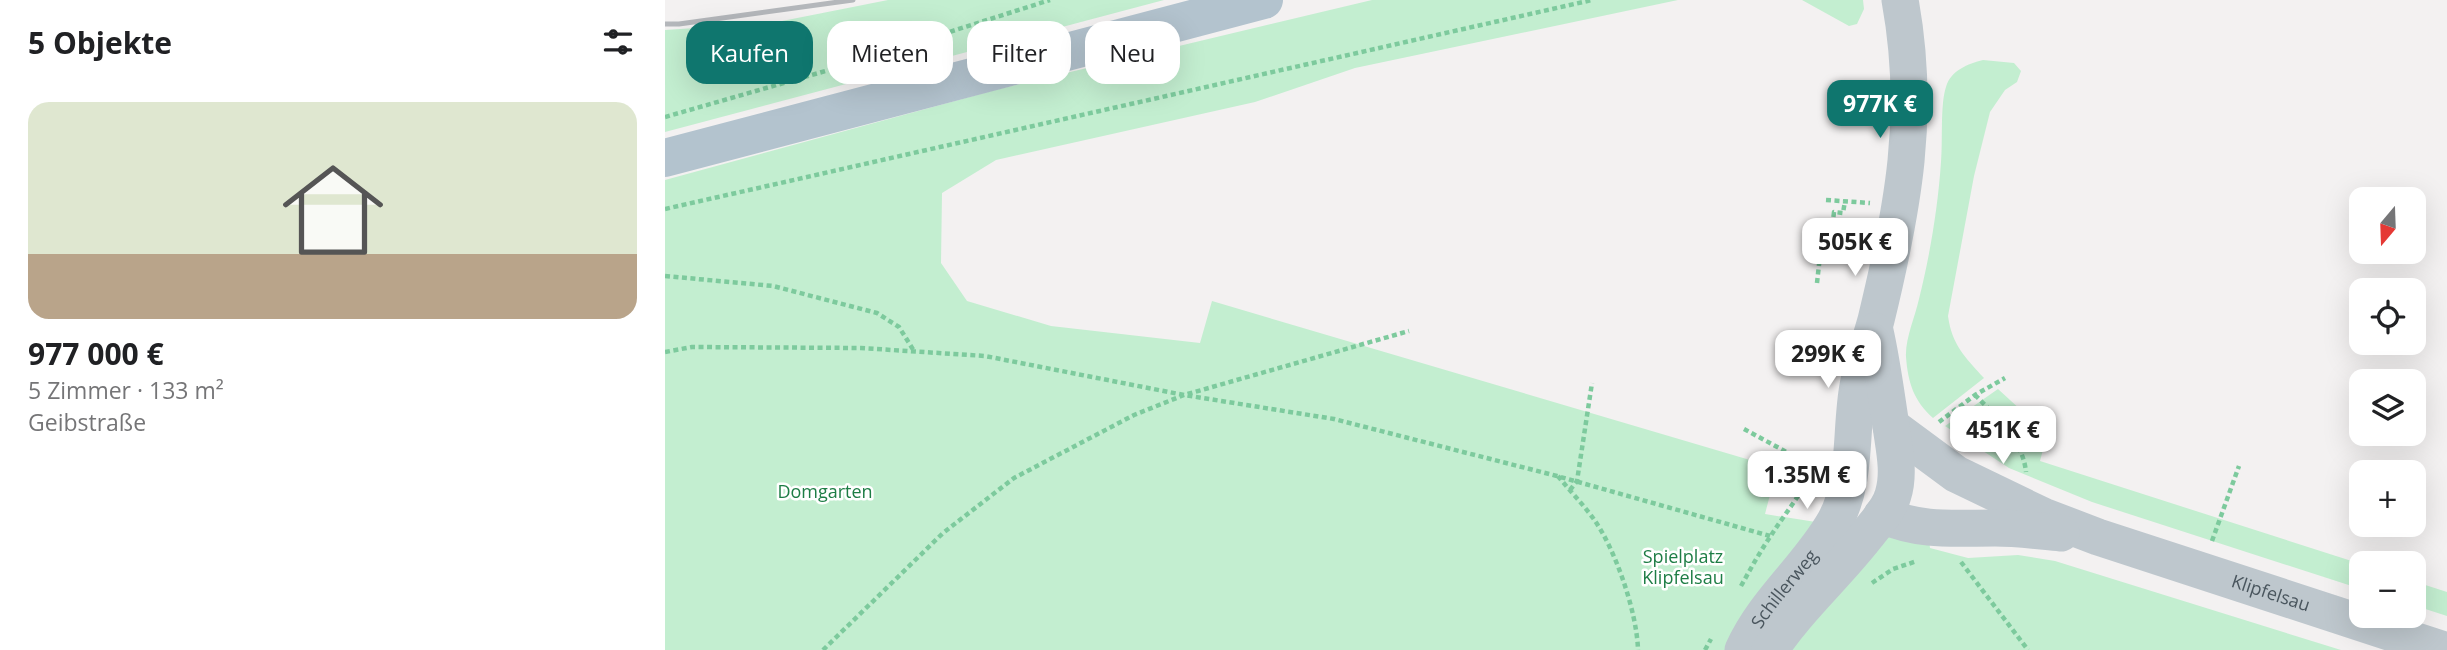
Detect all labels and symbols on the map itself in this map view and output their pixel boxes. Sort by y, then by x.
pin: 977K € [1823,80,1937,140]
north arrow [2349,187,2425,264]
pin: 505K € [1798,218,1912,278]
pin: 299K € [1771,330,1885,390]
pin: 451K € [1946,406,2060,466]
pin: 1.35M € [1742,452,1872,511]
park label: Domgarten [777,479,873,503]
park label: Spielplatz Klipfelsau [1642,544,1724,589]
street label: Schillerweg [1745,544,1823,633]
street label: Klipfelsau [2229,568,2314,617]

